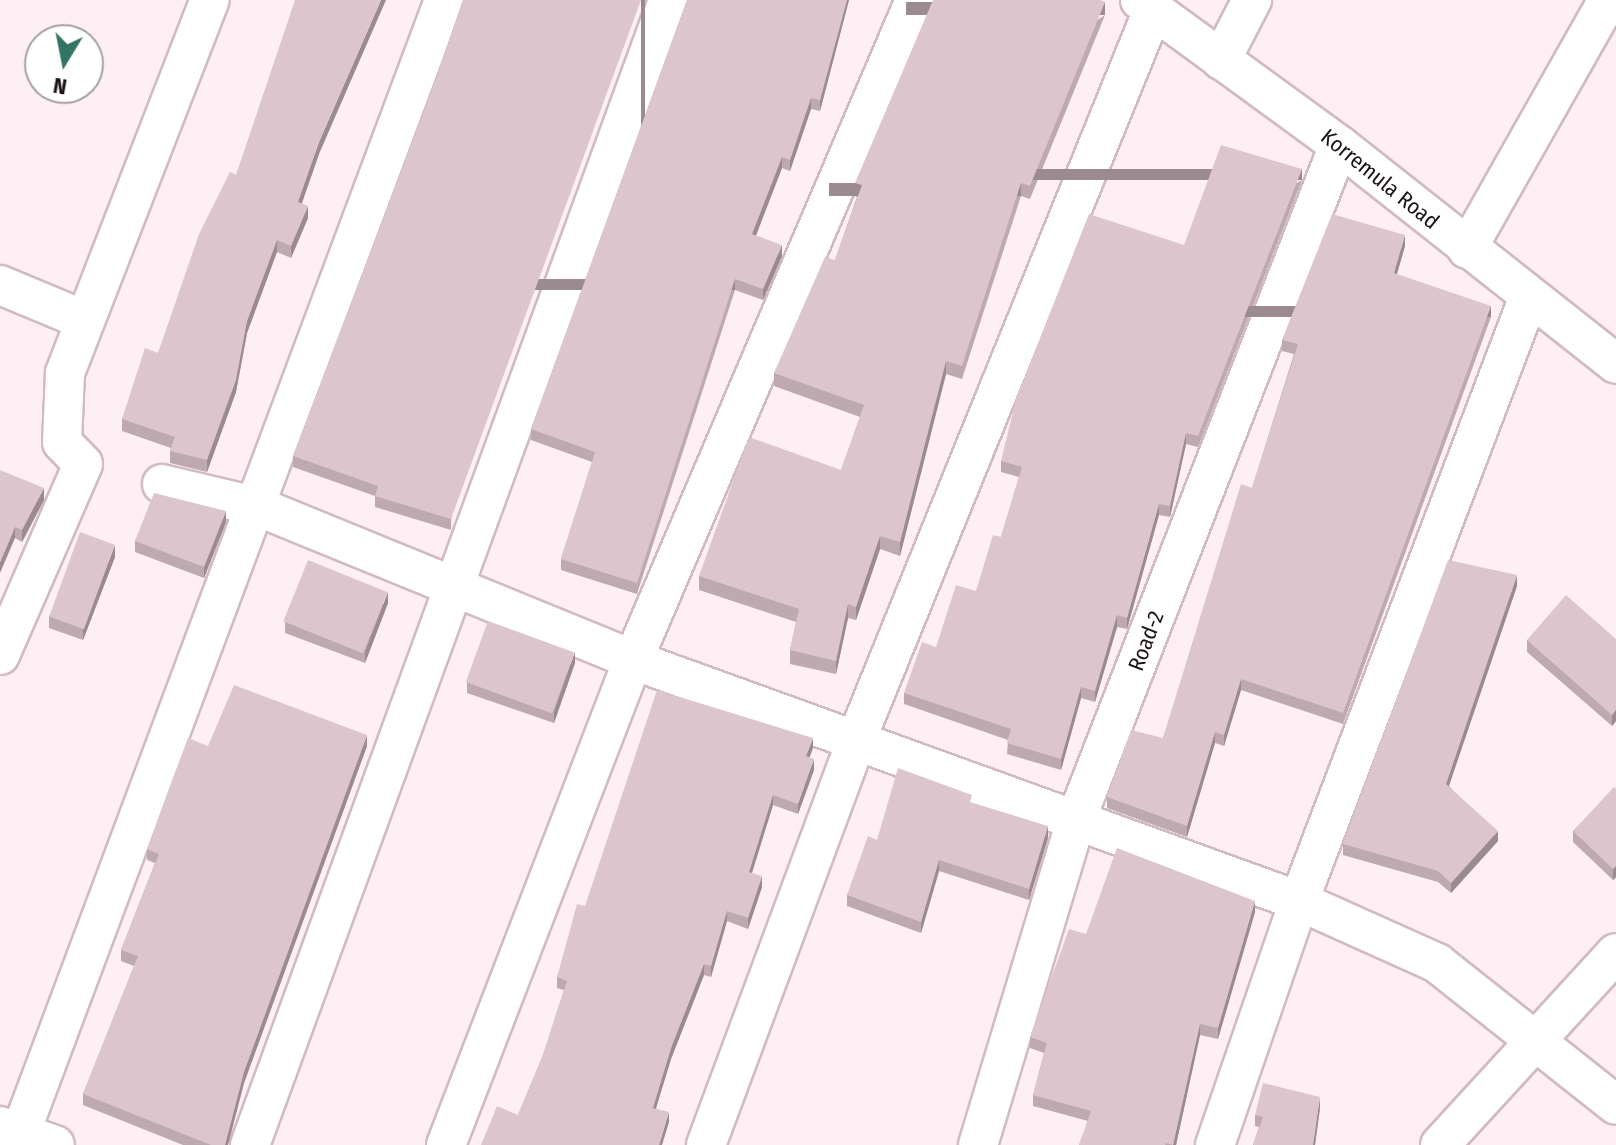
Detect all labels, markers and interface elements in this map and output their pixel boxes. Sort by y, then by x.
north arrow [24,24,104,104]
text: N [51,72,69,101]
street label: Korremula Road [1316,123,1444,235]
street label: Road-2 [1123,607,1169,675]

